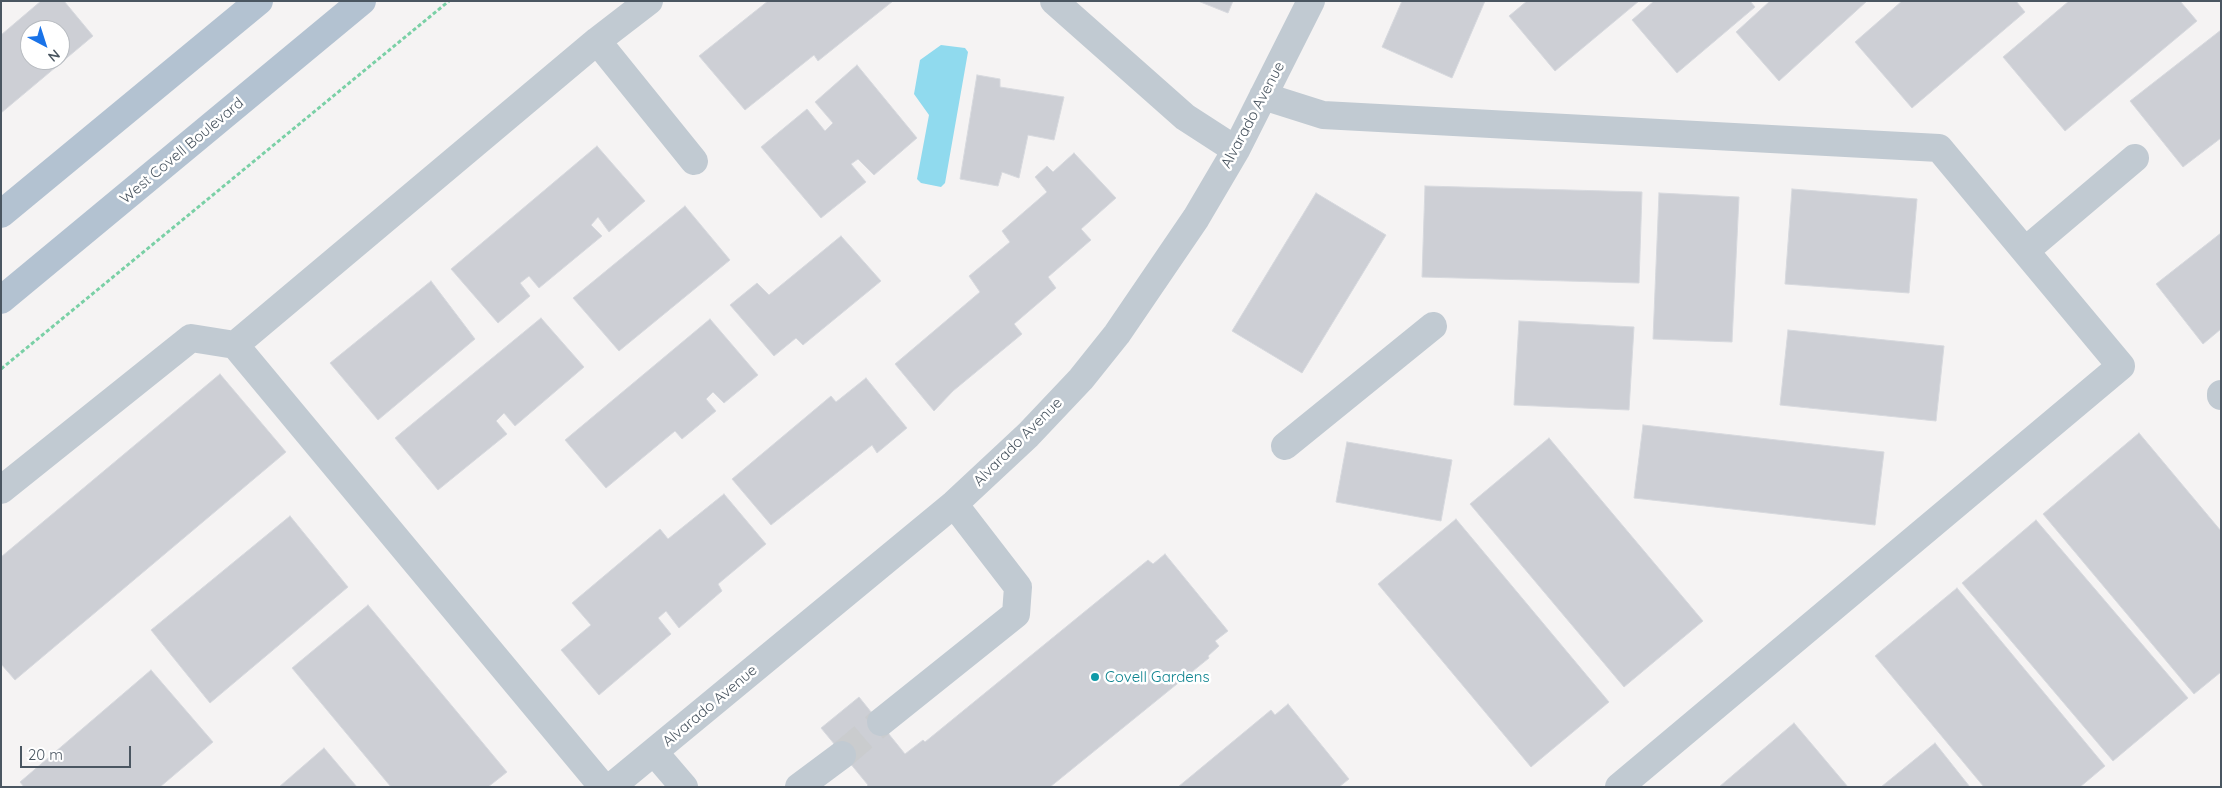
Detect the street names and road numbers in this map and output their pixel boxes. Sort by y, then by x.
street label: Alvarado Avenue [1217,59,1289,171]
street label: West Covell Boulevard [117,94,247,208]
street label: Alvarado Avenue [970,394,1066,490]
street label: Alvarado Avenue [659,661,761,751]

